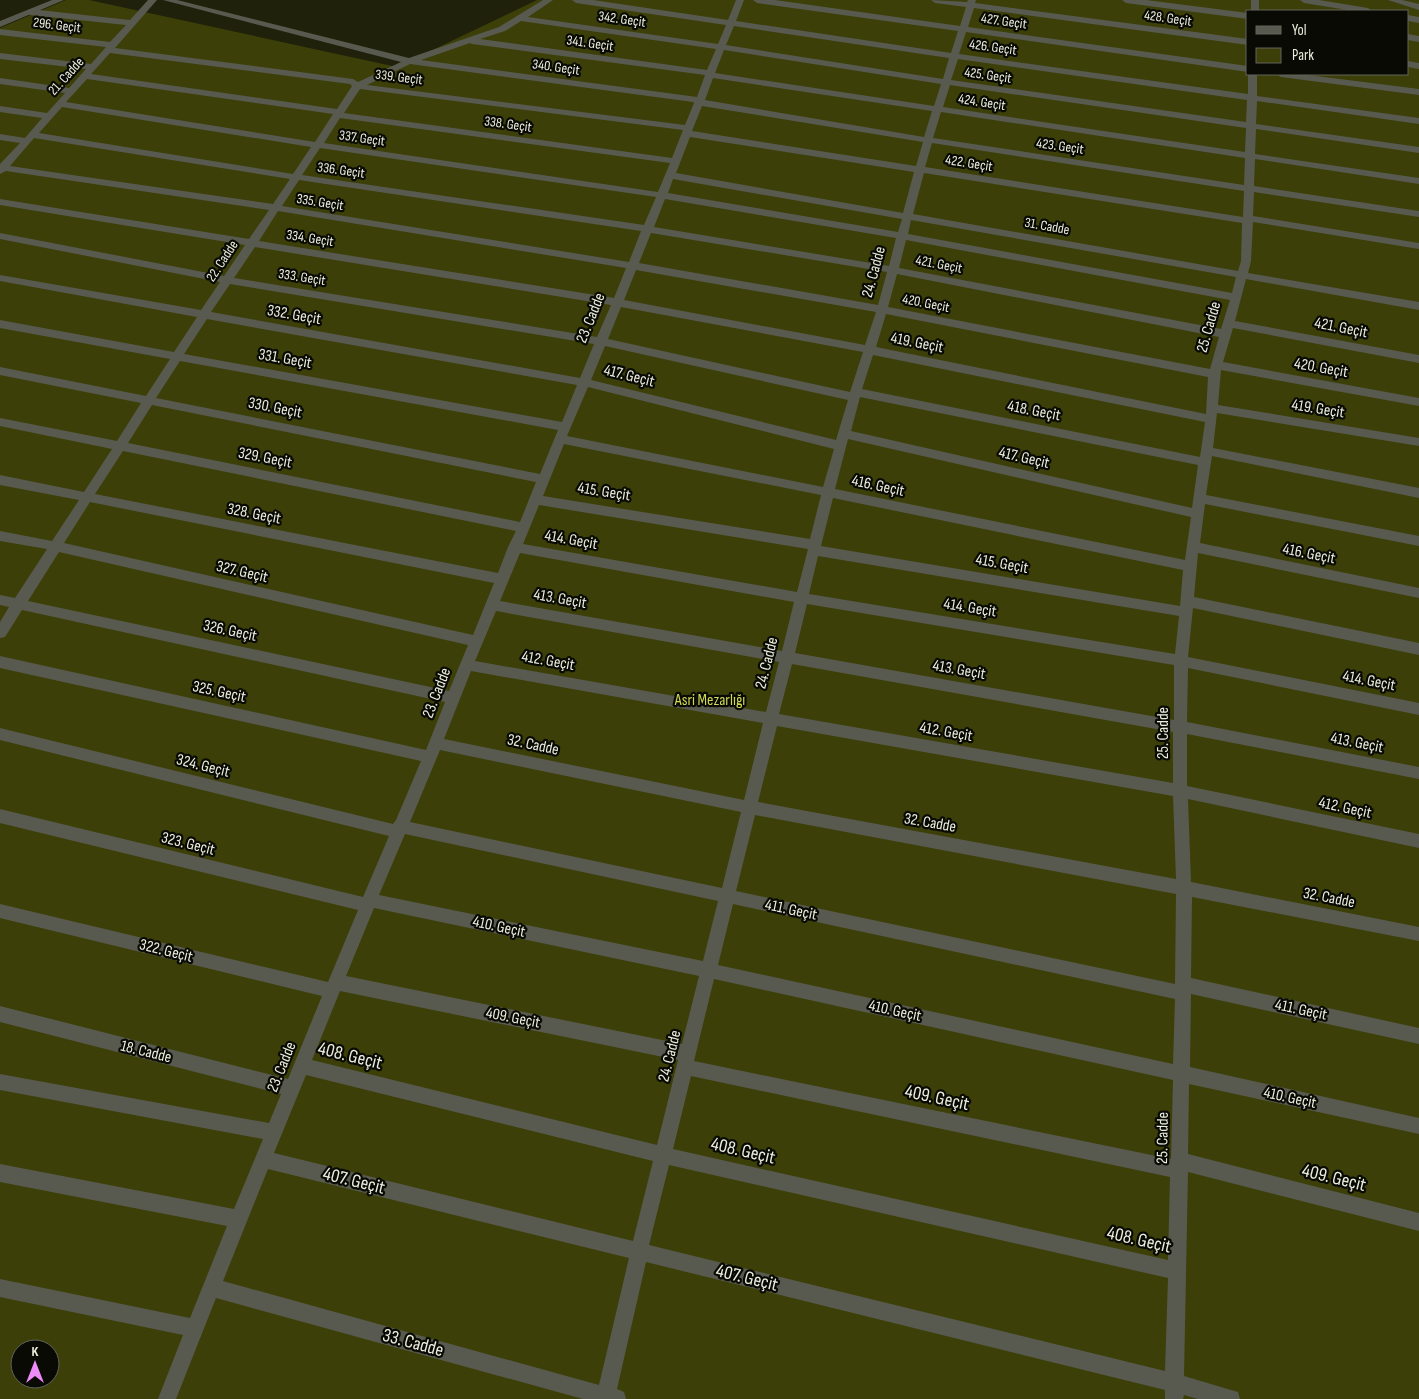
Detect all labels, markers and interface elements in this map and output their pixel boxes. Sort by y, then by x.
street label: 428. Geçit [1143,6,1193,30]
street label: 342. Geçit [597,7,647,31]
street label: 427. Geçit [980,9,1028,33]
legend [1246,10,1409,75]
street label: 296. Geçit [32,14,82,36]
text: Yol [1292,21,1307,40]
street label: 341. Geçit [566,31,614,55]
street label: 426. Geçit [968,35,1018,59]
text: Park [1292,46,1314,65]
street label: 21. Cadde [45,54,87,98]
street label: 340. Geçit [531,55,581,79]
street label: 425. Geçit [963,63,1013,87]
street label: 339. Geçit [374,66,424,88]
street label: 424. Geçit [957,90,1007,114]
street label: 338. Geçit [483,112,533,136]
street label: 337. Geçit [338,126,386,150]
street label: 423. Geçit [1035,134,1085,158]
street label: 422. Geçit [944,151,994,175]
street label: 336. Geçit [316,158,366,182]
street label: 335. Geçit [295,190,345,214]
street label: 31. Cadde [1023,214,1071,238]
street label: 334. Geçit [285,226,335,250]
street label: 22. Cadde [202,237,242,285]
street label: 24. Cadde [858,244,890,300]
street label: 421. Geçit [914,251,964,277]
street label: 333. Geçit [277,265,327,289]
street label: 23. Cadde [572,290,610,346]
street label: 420. Geçit [901,290,951,316]
street label: 25. Cadde [1193,299,1225,355]
street label: 332. Geçit [266,301,323,329]
street label: 421. Geçit [1313,314,1369,342]
street label: 419. Geçit [889,329,945,357]
street label: 331. Geçit [257,345,313,373]
street label: 420. Geçit [1293,354,1349,382]
street label: 417. Geçit [602,361,656,391]
street label: 330. Geçit [247,393,304,423]
street label: 419. Geçit [1290,395,1346,423]
street label: 418. Geçit [1006,397,1062,425]
street label: 329. Geçit [237,443,294,473]
street label: 417. Geçit [997,443,1051,473]
street label: 416. Geçit [850,471,906,501]
street label: 415. Geçit [576,478,632,506]
street label: 328. Geçit [225,499,283,529]
street label: 414. Geçit [543,526,599,554]
street label: 416. Geçit [1281,540,1337,568]
street label: 415. Geçit [974,550,1030,578]
street label: 327. Geçit [214,557,270,587]
street label: 413. Geçit [532,585,588,613]
street label: 414. Geçit [942,594,998,622]
street label: 326. Geçit [202,616,259,646]
street label: 24. Cadde [751,635,783,691]
street label: 412. Geçit [520,647,576,675]
street label: 413. Geçit [931,656,987,684]
street label: 23. Cadde [419,665,455,721]
street label: 414. Geçit [1341,667,1397,695]
street label: 325. Geçit [191,677,247,707]
park label: Asri Mezarlığı [674,691,745,710]
street label: 25. Cadde [1154,707,1173,759]
street label: 412. Geçit [918,718,974,746]
street label: 413. Geçit [1329,729,1385,757]
street label: 32. Cadde [505,730,561,760]
street label: 324. Geçit [174,750,232,782]
street label: 412. Geçit [1317,793,1373,823]
street label: 32. Cadde [903,809,957,837]
street label: 323. Geçit [159,828,217,860]
street label: 32. Cadde [1302,884,1356,912]
street label: 411. Geçit [763,895,819,925]
street label: 410. Geçit [471,912,527,942]
street label: 322. Geçit [137,935,195,967]
street label: 411. Geçit [1273,995,1329,1025]
street label: 410. Geçit [867,996,923,1026]
street label: 409. Geçit [484,1003,542,1033]
street label: 24. Cadde [654,1028,686,1084]
street label: 18. Cadde [119,1037,173,1067]
street label: 408. Geçit [316,1037,385,1075]
street label: 23. Cadde [263,1039,301,1095]
street label: 409. Geçit [903,1080,971,1116]
street label: 410. Geçit [1262,1083,1318,1113]
street label: 25. Cadde [1153,1112,1173,1164]
street label: 408. Geçit [709,1132,778,1170]
street label: 409. Geçit [1300,1159,1369,1197]
street label: 407. Geçit [321,1162,388,1200]
street label: 408. Geçit [1105,1221,1174,1259]
street label: 407. Geçit [714,1259,781,1297]
street label: 33. Cadde [380,1324,446,1362]
north arrow [10,1339,60,1389]
text: K [32,1343,39,1360]

